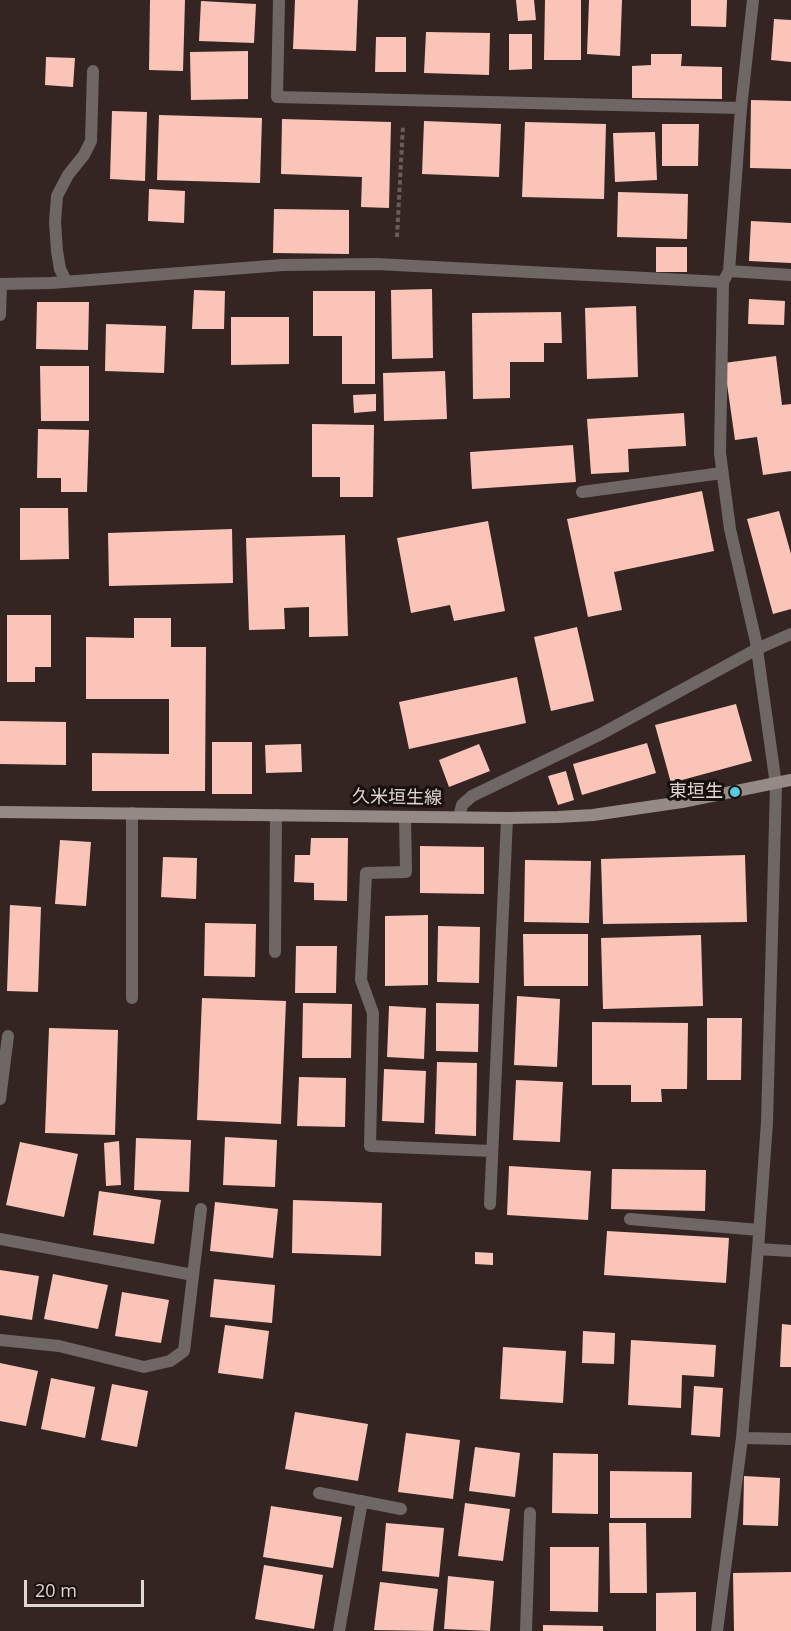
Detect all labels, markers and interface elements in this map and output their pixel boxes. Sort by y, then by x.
place label: 東垣生 [669,781,723,803]
marker: 東垣生 [728,785,742,799]
street label: 久米垣生線 [352,786,442,810]
scale bar [27,1568,147,1606]
text: 20 m [35,1578,77,1602]

